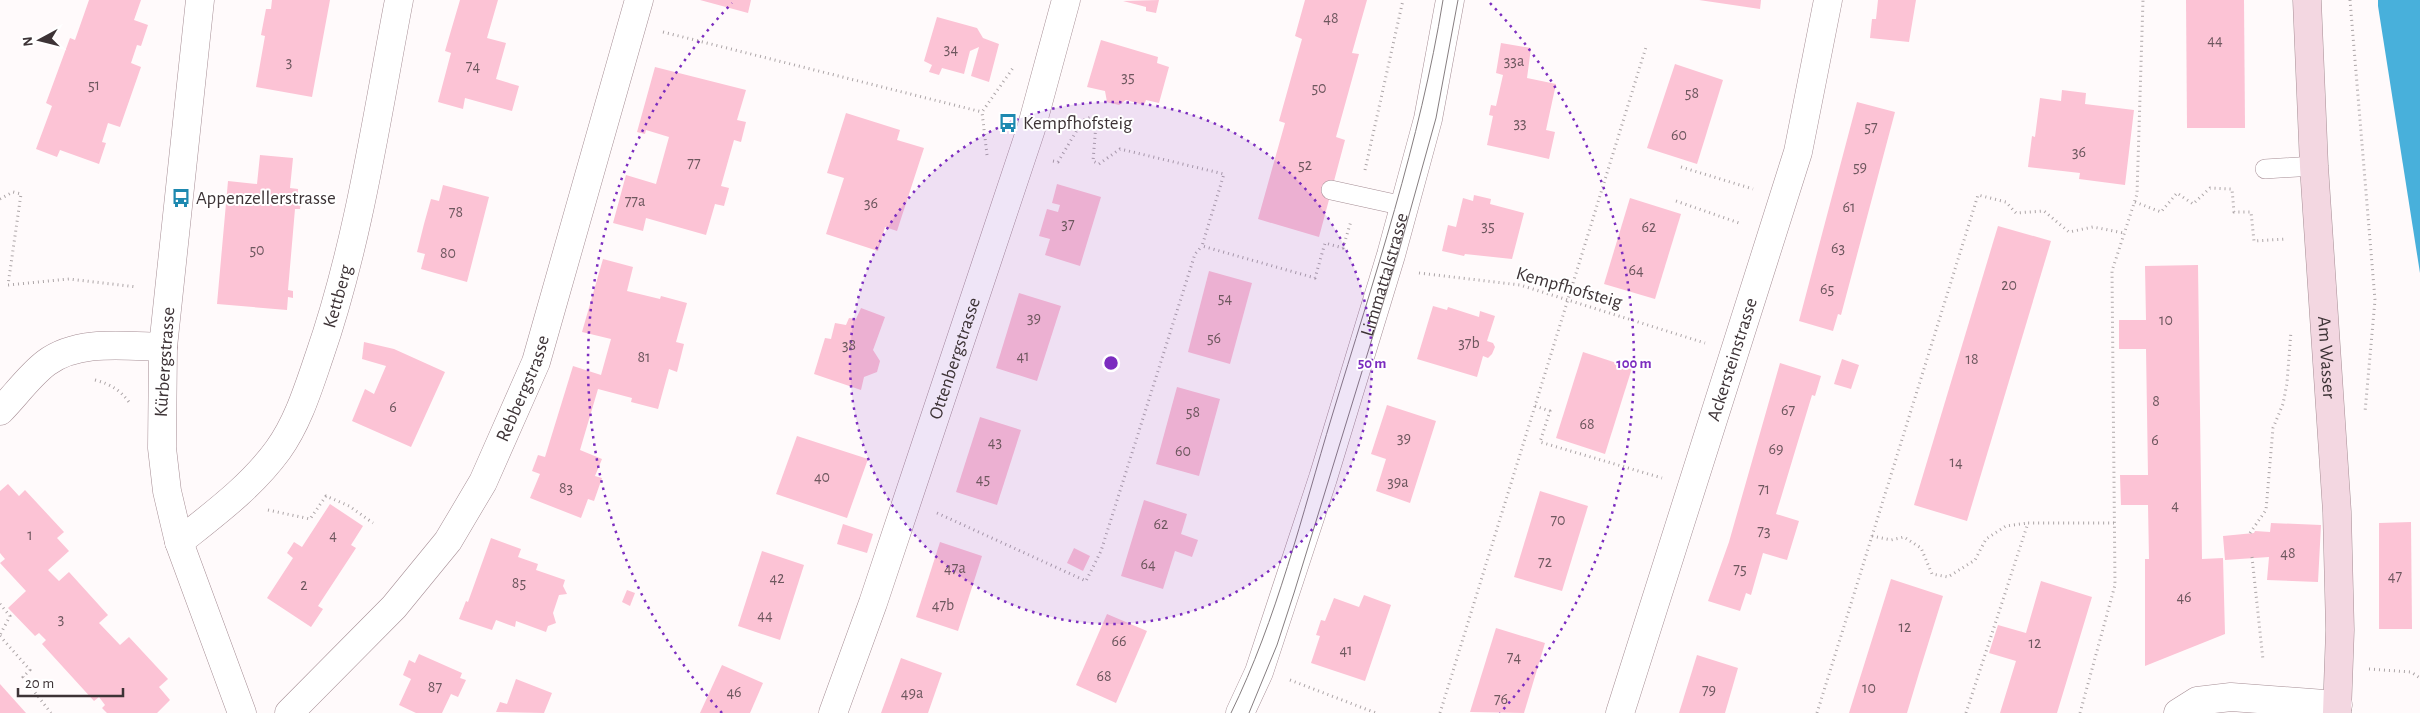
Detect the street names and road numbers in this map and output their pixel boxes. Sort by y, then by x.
street label: Limmattalstrasse [1357,211,1412,339]
street label: Kettberg [320,262,356,330]
street label: Kempfhofsteig [1514,264,1625,312]
street label: Ottenbergstrasse [925,295,984,422]
street label: Ackersteinstrasse [1704,296,1761,423]
street label: Kürbergstrasse [152,306,178,418]
street label: Am Wasser [2314,315,2339,399]
street label: Rebbergstrasse [493,333,553,444]

